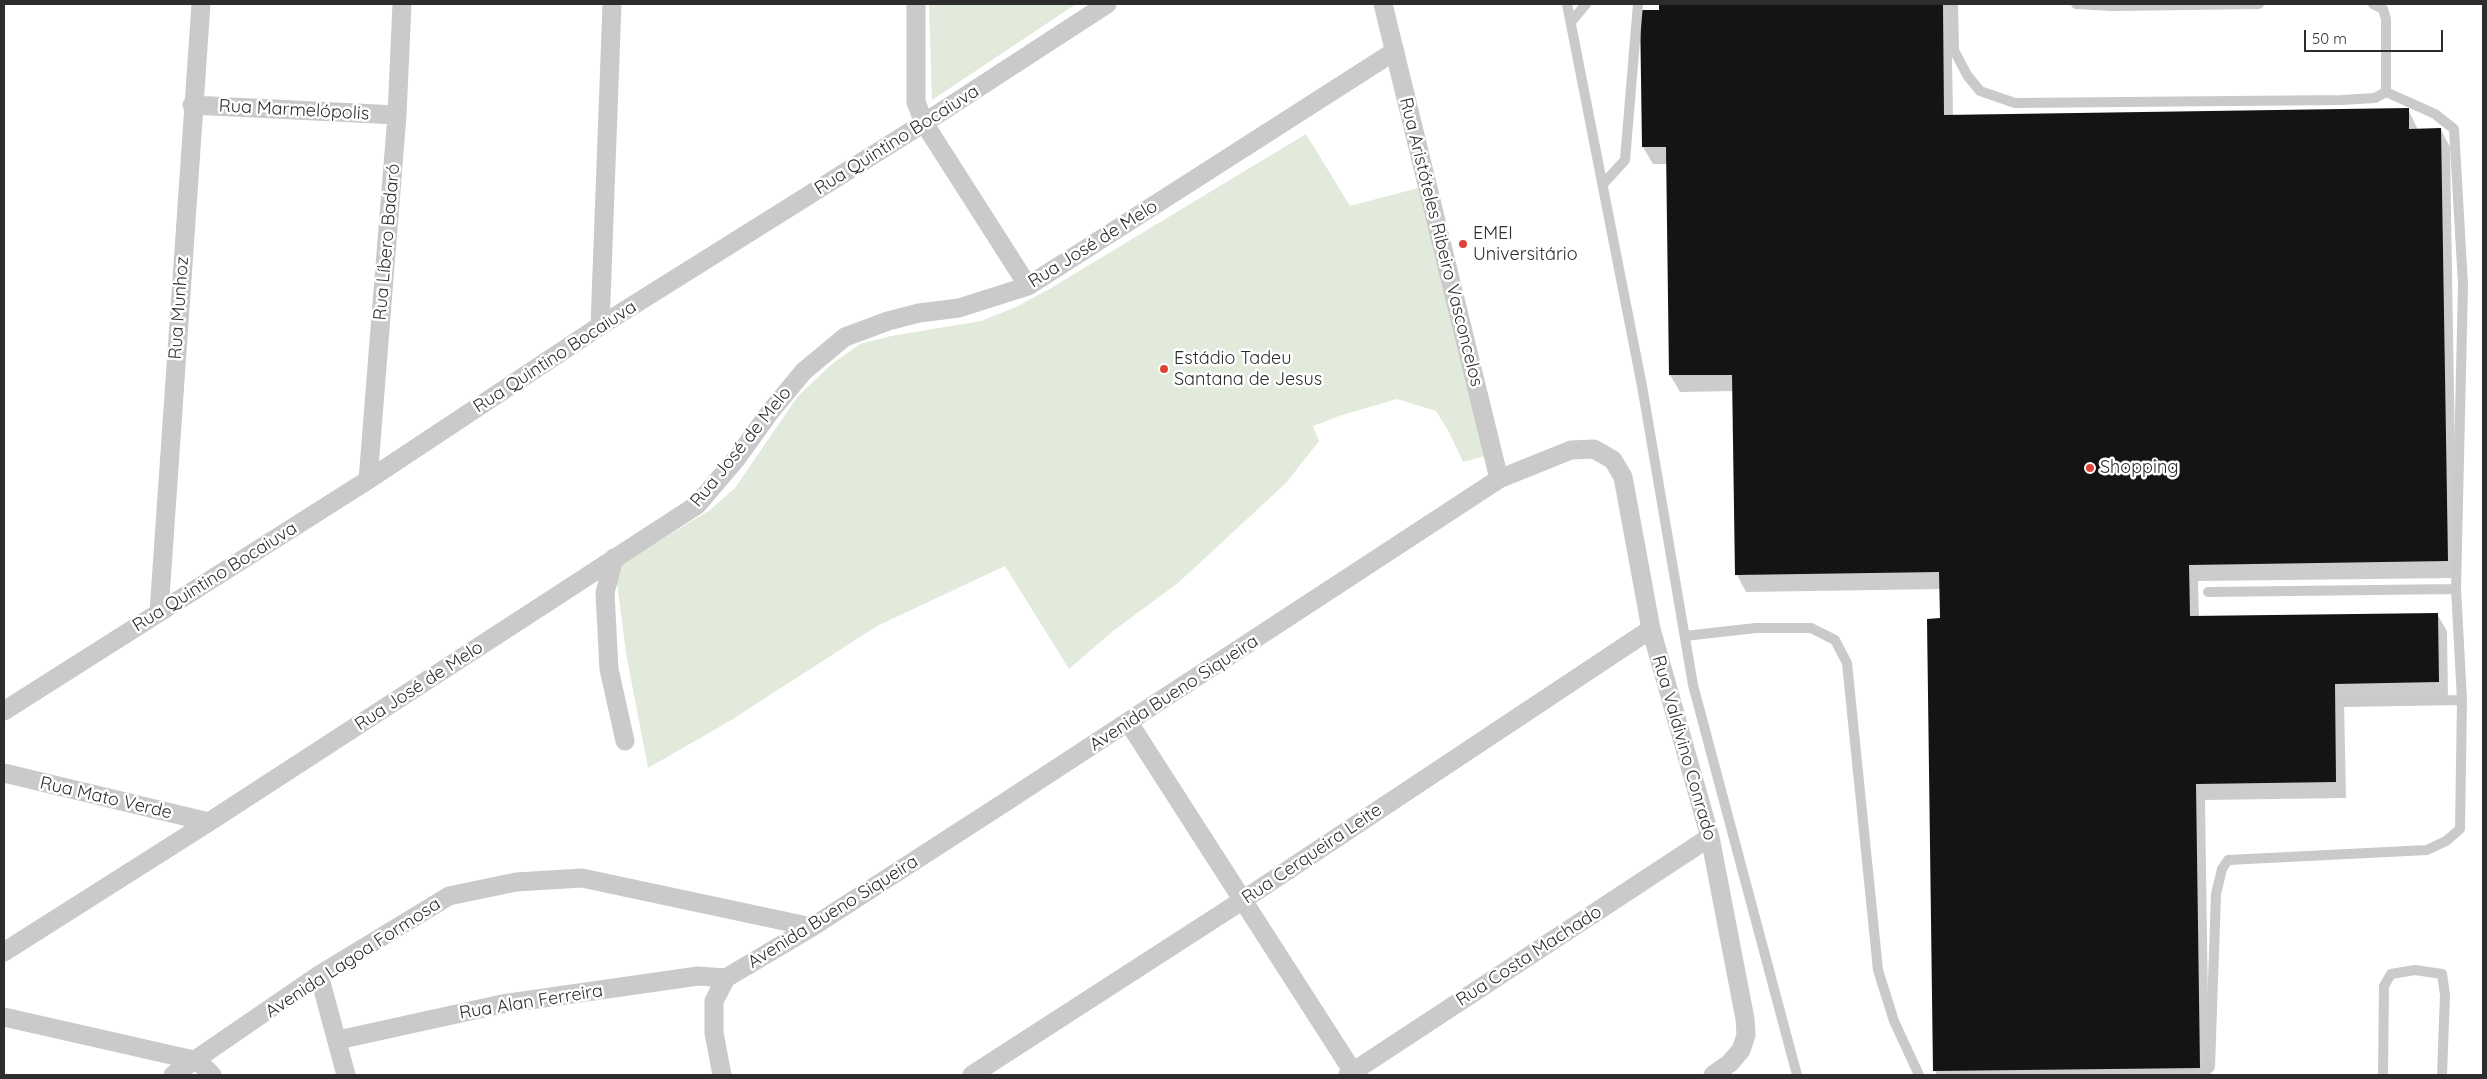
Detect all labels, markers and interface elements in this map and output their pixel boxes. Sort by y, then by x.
scale bar [2307,20,2446,52]
text: 50 m [2312,29,2347,48]
street label: Rua Quintino Bocaiuva [811,81,983,199]
street label: Rua Marmelópolis [218,95,370,125]
street label: Rua Aristóteles Ribeiro Vasconcelos [1395,95,1487,389]
street label: Rua Líbero Badaró [369,163,405,321]
street label: Rua José de Melo [1024,195,1162,293]
place label: EMEI Universitário [1473,223,1578,266]
marker: EMEI Universitário [1457,238,1469,250]
street label: Rua Munhoz [165,256,193,360]
street label: Rua Quintino Bocaiuva [470,296,640,418]
place label: Estádio Tadeu Santana de Jesus [1174,348,1322,390]
marker: Estádio Tadeu Santana de Jesus [1158,363,1170,375]
street label: Rua José de Melo [686,382,796,512]
place label: Shopping [2100,457,2179,479]
marker: Shopping [2084,462,2096,474]
street label: Rua Quintino Bocaiuva [129,518,301,636]
street label: Avenida Bueno Siqueira [1086,630,1262,756]
street label: Rua José de Melo [351,636,487,736]
street label: Rua Valdivino Conrado [1647,653,1721,843]
street label: Rua Mato Verde [38,772,174,824]
street label: Rua Cerqueira Leite [1238,799,1386,909]
street label: Avenida Bueno Siqueira [744,851,922,973]
street label: Avenida Lagoa Formosa [261,893,445,1023]
street label: Rua Costa Machado [1452,901,1606,1011]
street label: Rua Alan Ferreira [458,980,604,1024]

